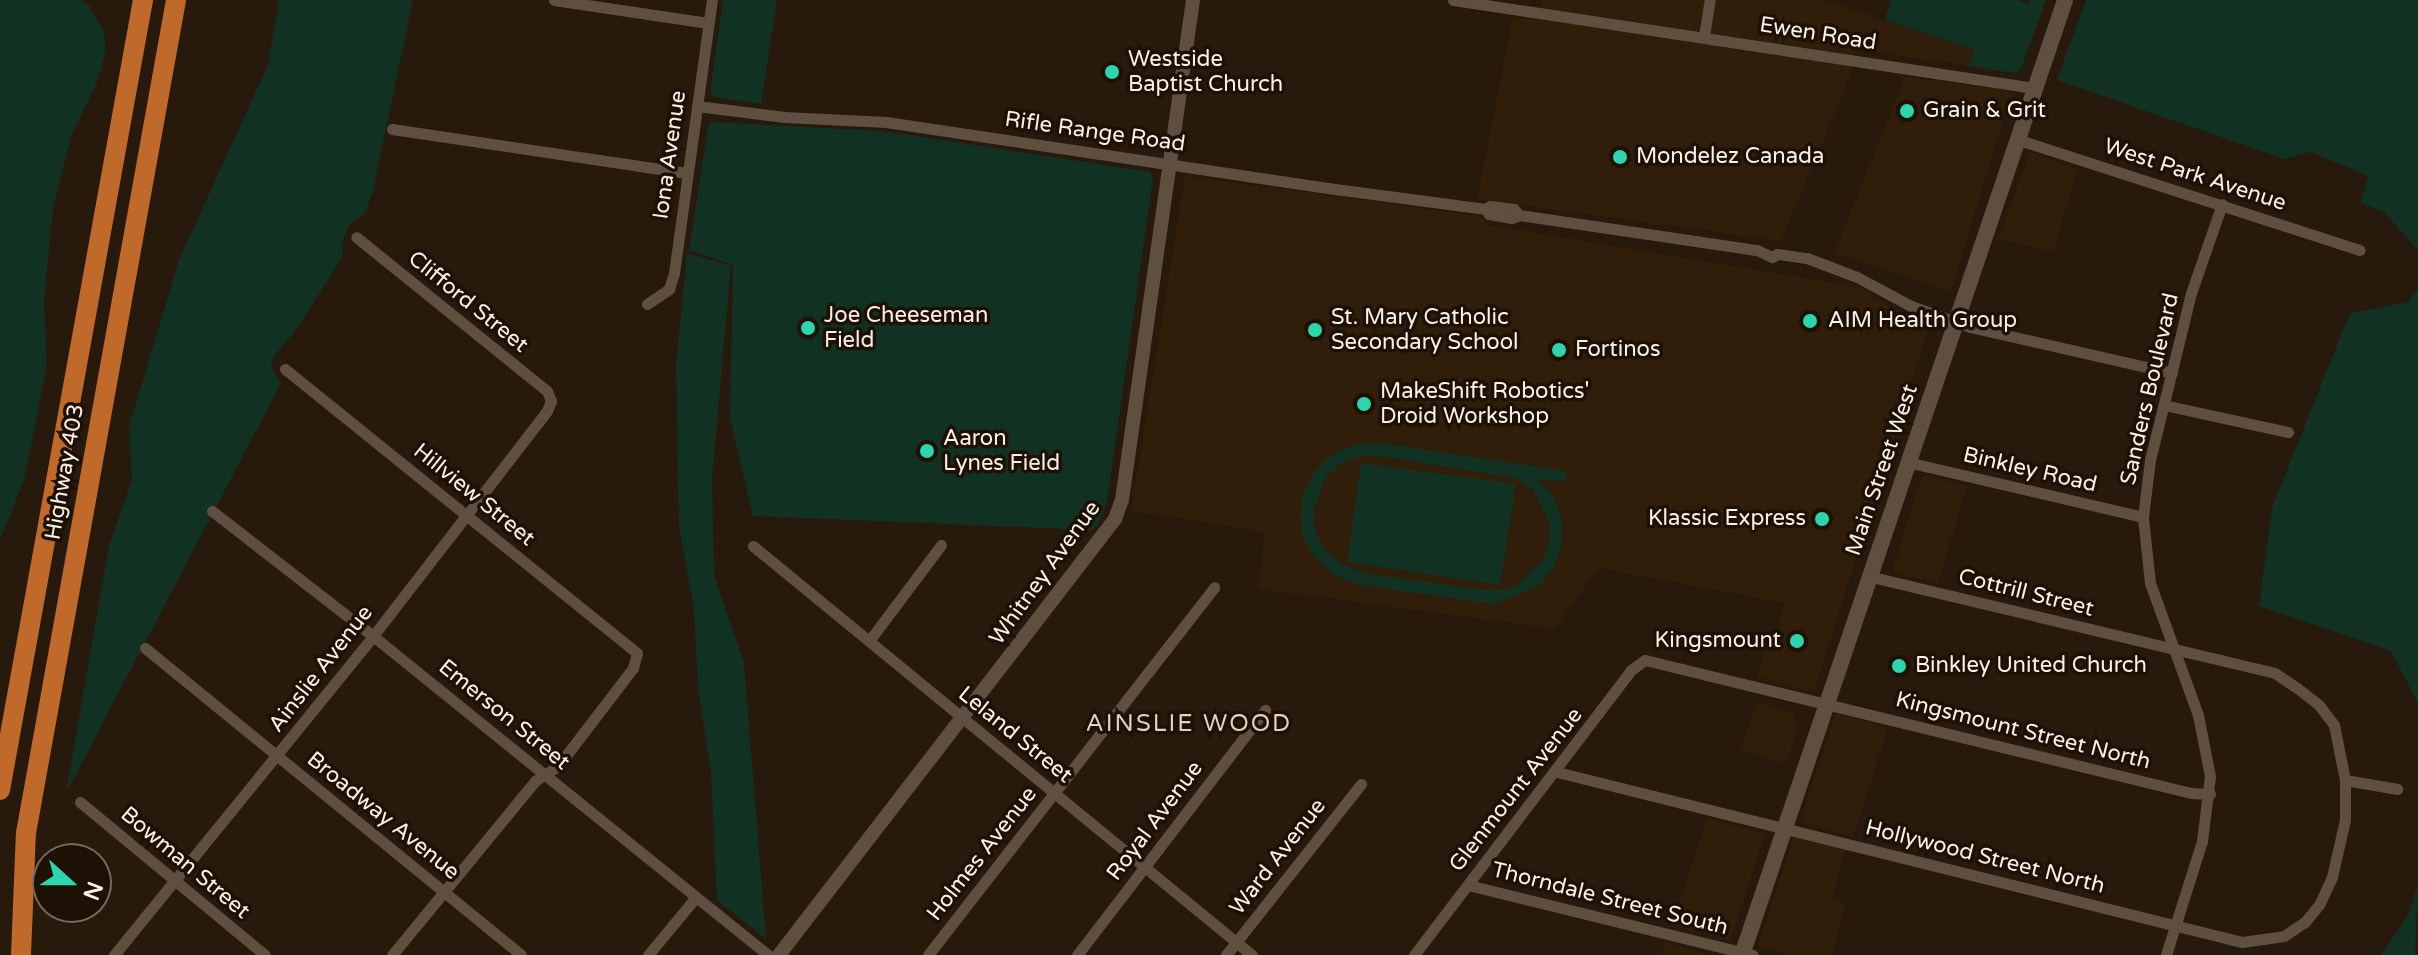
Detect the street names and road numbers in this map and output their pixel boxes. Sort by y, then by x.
street label: Ewen Road [1758,12,1878,56]
street label: Iona Avenue [648,89,692,221]
street label: Rifle Range Road [1003,106,1187,158]
street label: West Park Avenue [2101,133,2289,217]
street label: Clifford Street [403,246,533,358]
street label: Sanders Boulevard [2115,291,2185,487]
street label: Main Street West [1840,381,1924,559]
street label: Highway 403 [40,402,90,542]
street label: Hillview Street [408,438,540,552]
street label: Binkley Road [1960,442,2100,498]
street label: Whitney Avenue [984,496,1106,650]
street label: Cottrill Street [1956,563,2096,623]
street label: Ainslie Avenue [263,600,379,738]
street label: Emerson Street [433,654,575,776]
street label: Leland Street [953,681,1077,789]
street label: Kingsmount Street North [1893,687,2153,775]
street label: Glenmount Avenue [1444,703,1588,877]
street label: Broadway Avenue [301,746,465,886]
street label: Royal Avenue [1101,756,1209,886]
street label: Holmes Avenue [921,782,1043,926]
street label: Ward Avenue [1224,794,1332,920]
street label: Bowman Street [115,801,255,925]
street label: Hollywood Street North [1863,814,2107,900]
street label: Thorndale Street South [1489,857,1731,941]

